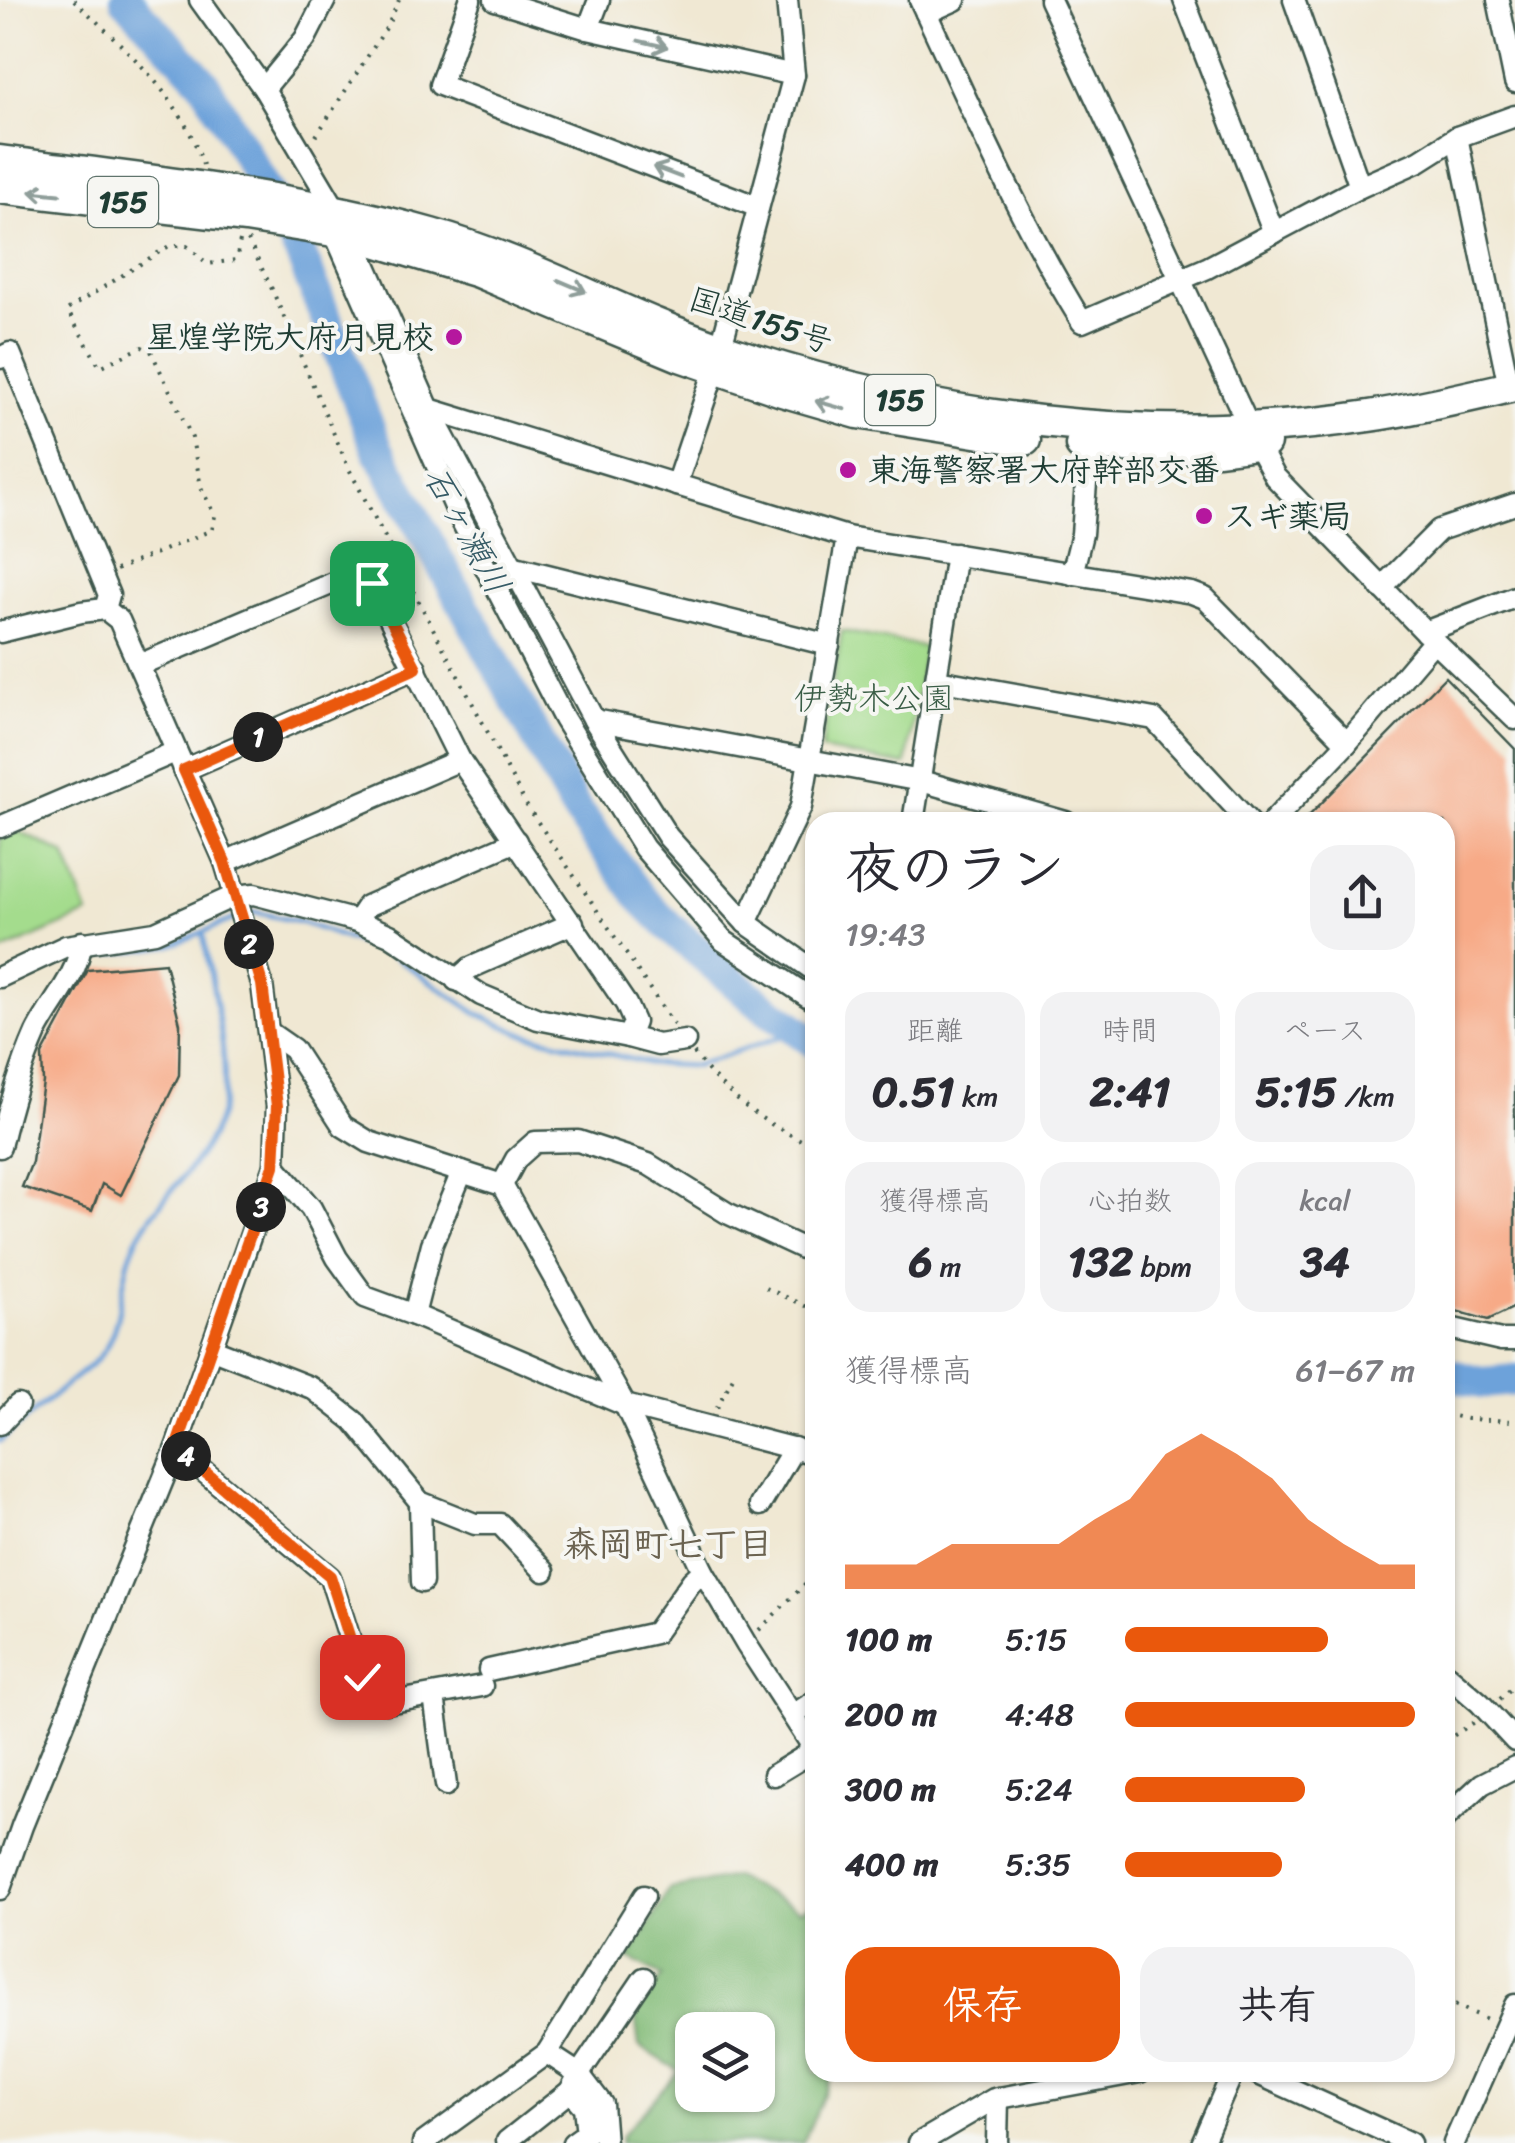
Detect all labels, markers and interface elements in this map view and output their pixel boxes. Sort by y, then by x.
one-way arrow [636,36,668,54]
one-way arrow [653,162,684,180]
road number: 155 [88,177,158,227]
one-way arrow [30,183,62,202]
street label: 国道155号 [681,270,840,371]
one-way arrow [556,278,587,296]
place label: 星煌学院大府月見校 [146,309,434,366]
marker: 星煌学院大府月見校 [443,326,465,348]
road number: 155 [865,375,935,425]
one-way arrow [815,395,846,413]
place label: 東海警察署大府幹部交番 [868,442,1220,499]
water label: 石ヶ瀬川 [406,454,528,606]
marker: 東海警察署大府幹部交番 [837,459,859,481]
place label: スギ薬局 [1224,488,1352,545]
marker: スギ薬局 [1193,505,1215,527]
pin [330,541,415,626]
icon: arrive [345,556,400,611]
park label: 伊勢木公園 [794,670,954,727]
pin: 1 [233,712,283,762]
text: 1 [252,712,264,761]
text: 夜のラン [845,820,1065,917]
button: share [1310,845,1415,950]
text: 19:43 [845,906,926,963]
pin: 2 [224,919,274,969]
text: 2 [241,919,257,968]
text: 距離 [907,1006,963,1055]
text: 時間 [1102,1006,1158,1055]
text: ペース [1284,1006,1366,1055]
text: 0.51 [872,1055,955,1129]
text: 2:41 [1089,1055,1171,1129]
text: 5:15 [1255,1055,1337,1129]
text: km [955,1072,998,1121]
text: /km [1337,1072,1395,1121]
text: 獲得標高 [879,1176,991,1225]
text: 心拍数 [1088,1176,1172,1225]
text: kcal [1300,1176,1350,1225]
pin: 3 [236,1182,286,1232]
text: 3 [253,1182,269,1231]
text: 6 [909,1225,933,1299]
text: 132 [1068,1225,1133,1299]
text: 34 [1300,1225,1350,1299]
text: m [933,1242,961,1291]
text: bpm [1133,1242,1192,1291]
text: 獲得標高 [845,1342,973,1399]
text: 61–67 m [1296,1342,1415,1399]
pin: 4 [161,1431,211,1481]
text: 4 [177,1431,195,1480]
district label: 森岡町七丁目 [563,1513,773,1575]
text: 100 m [845,1611,932,1668]
text: 5:15 [1005,1611,1068,1668]
pin [320,1635,405,1720]
icon: check [335,1650,390,1705]
text: 200 m [845,1686,937,1743]
text: 4:48 [1005,1686,1074,1743]
text: 300 m [845,1761,936,1818]
text: 5:24 [1005,1761,1073,1818]
text: 400 m [845,1836,938,1893]
text: 5:35 [1005,1836,1071,1893]
button: 保存 [845,1947,1120,2062]
button: 共有 [1140,1947,1415,2062]
map controls [675,2012,775,2112]
button: layers [675,2012,775,2112]

